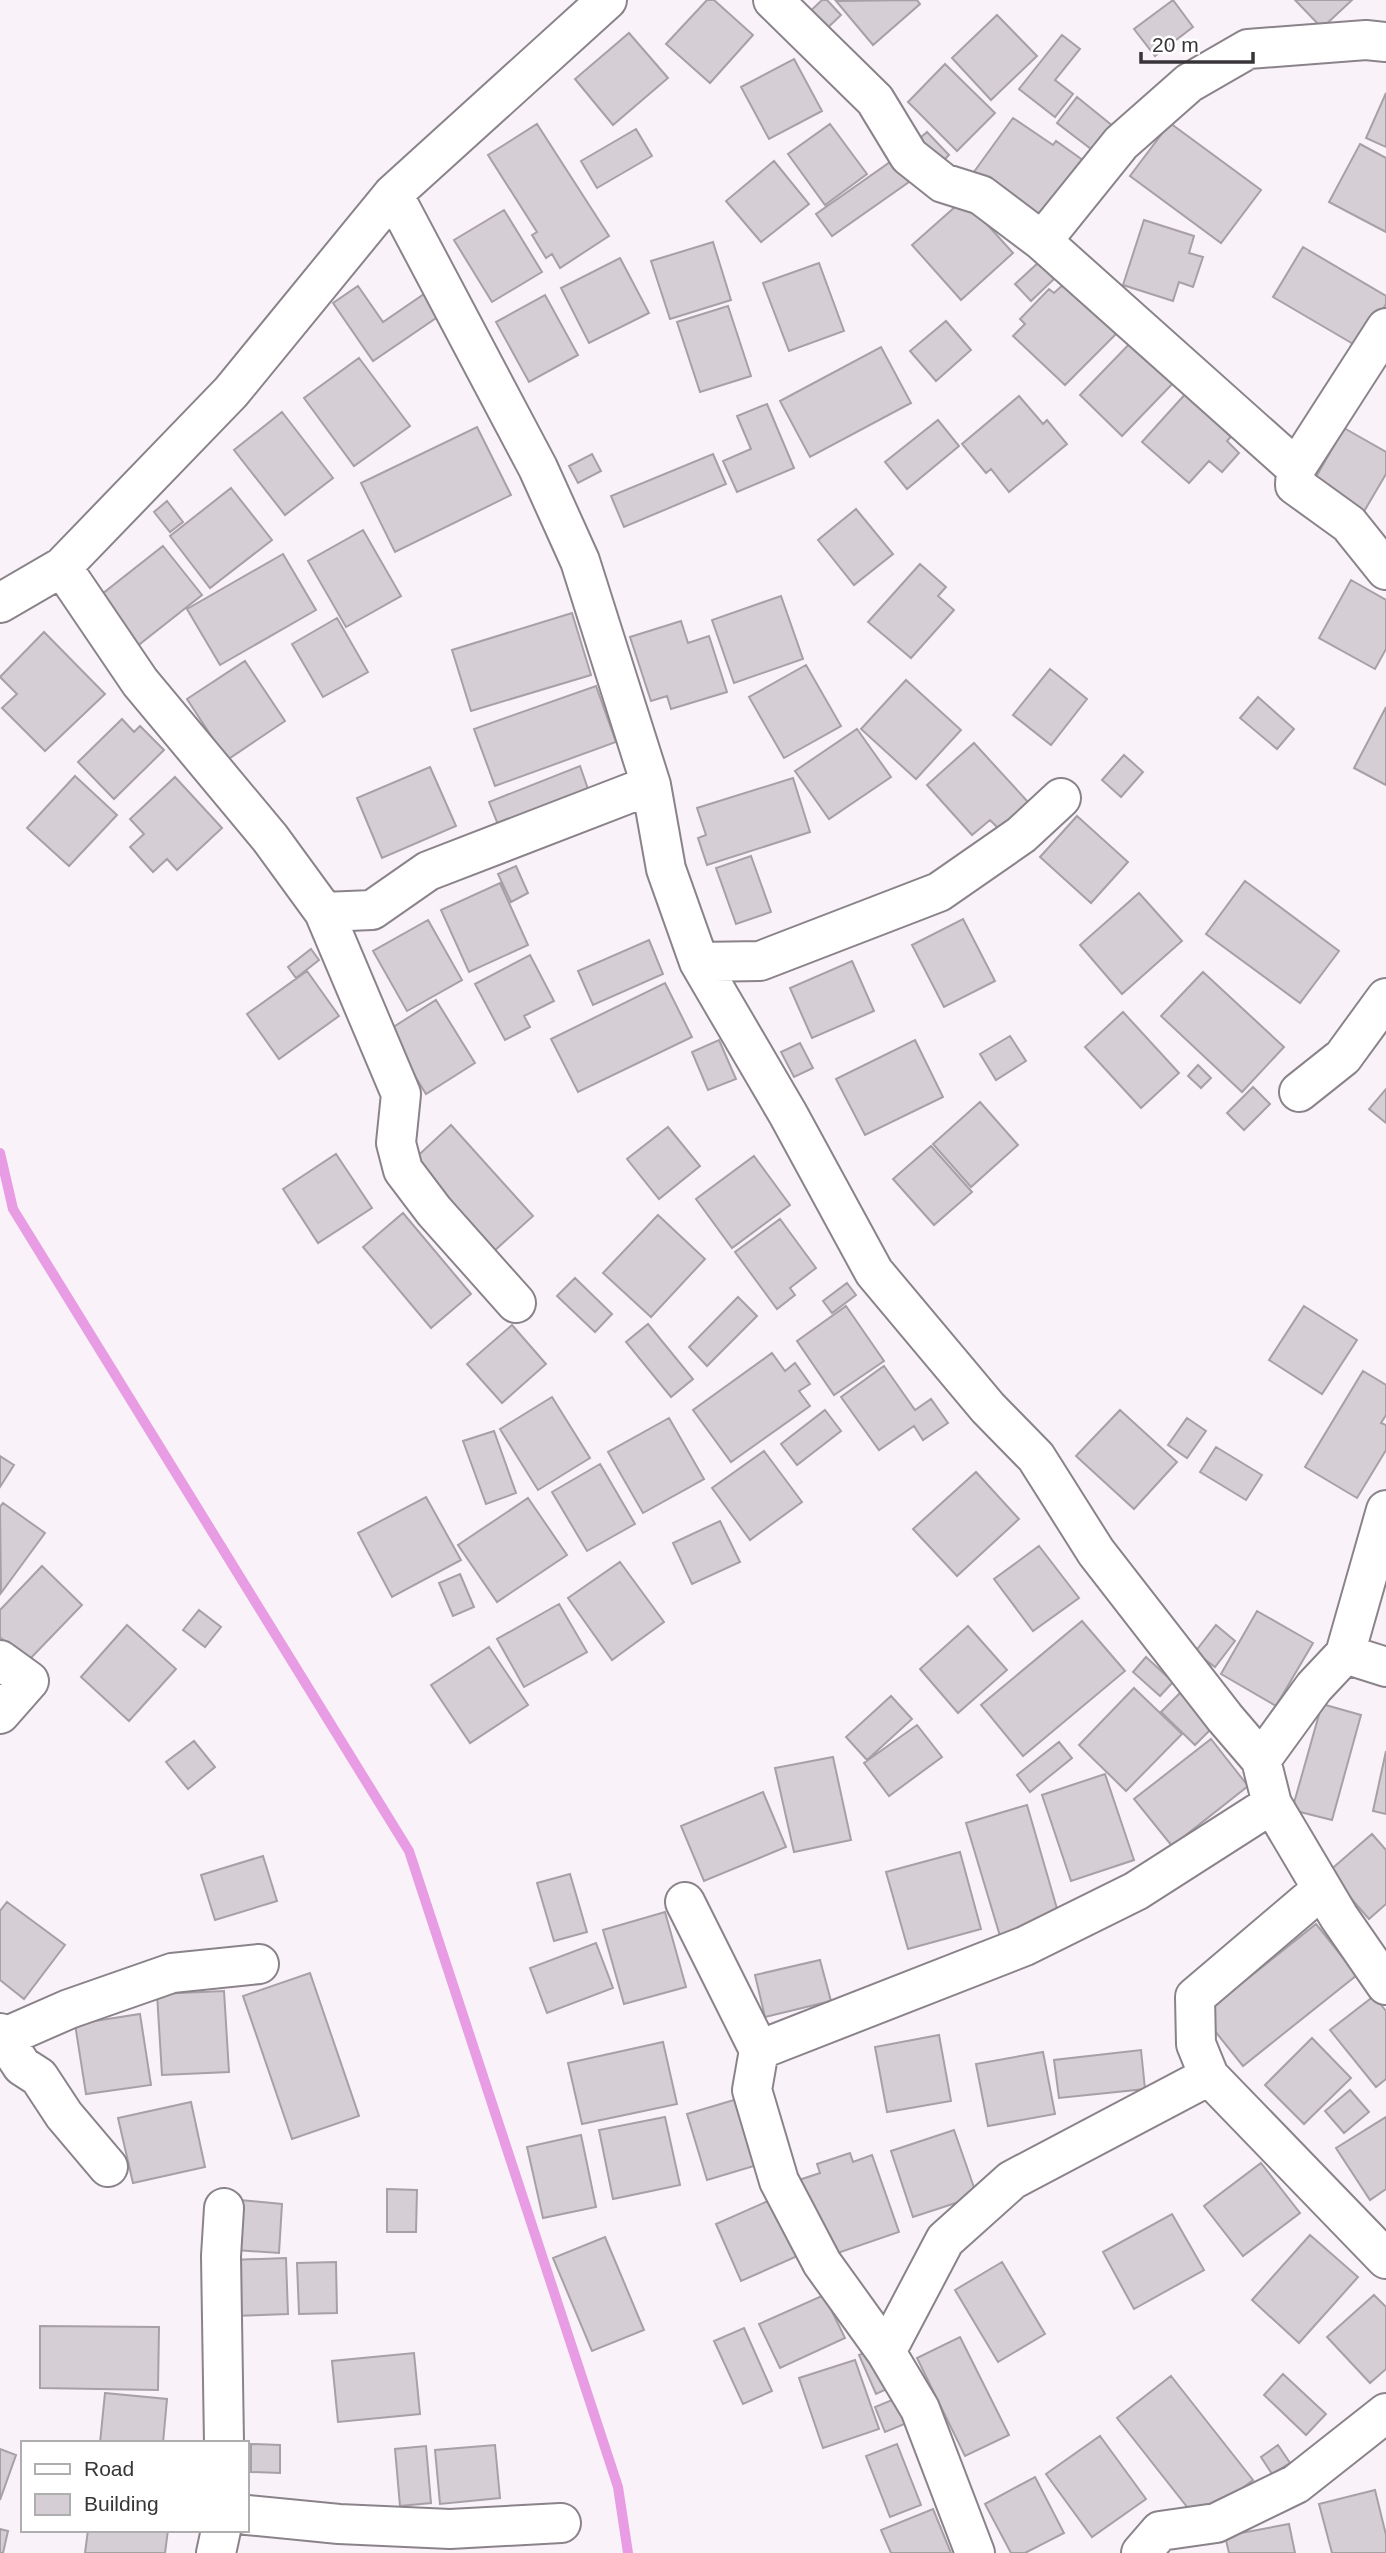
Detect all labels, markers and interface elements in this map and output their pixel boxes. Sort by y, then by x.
scale bar [1141,21,1253,65]
text: 20 m [1152,33,1199,56]
legend [21,2441,248,2532]
text: Road [84,2457,134,2480]
text: Building [84,2492,159,2515]

